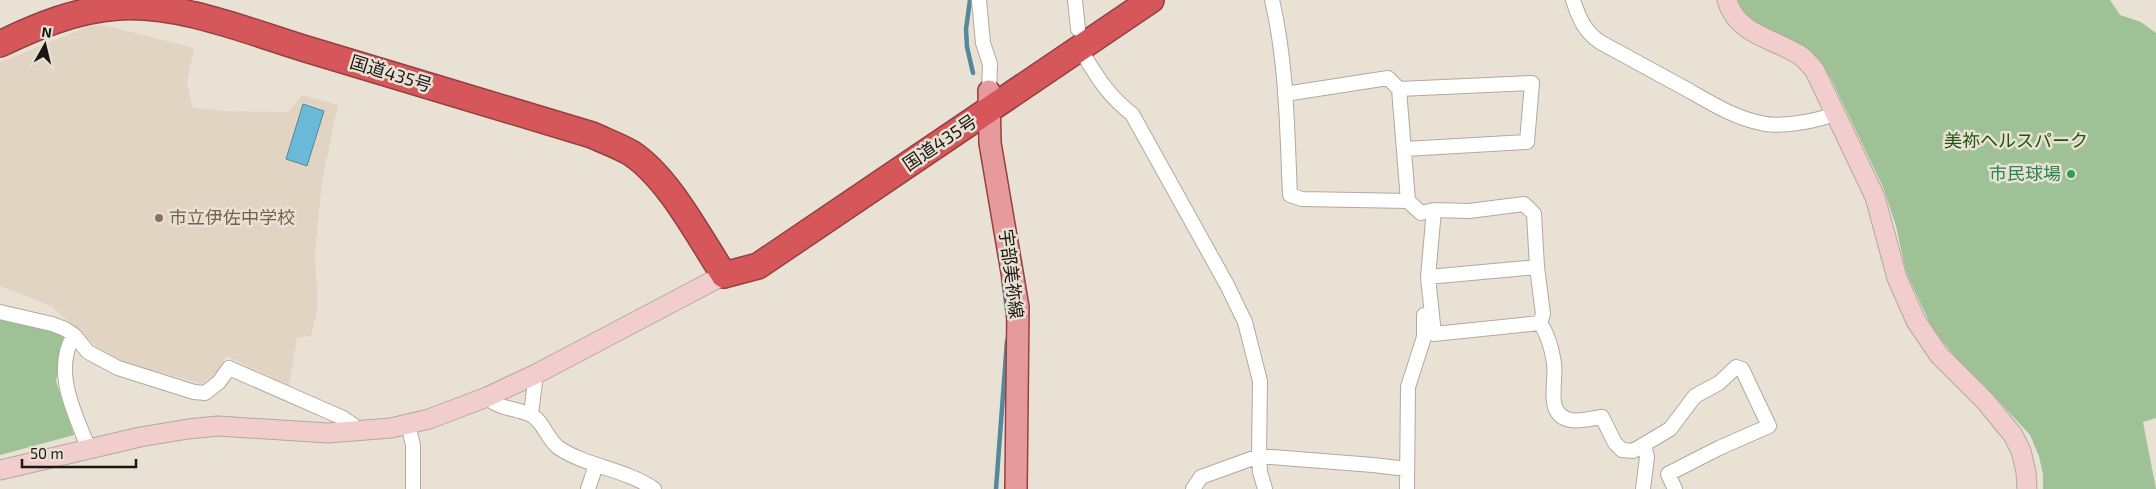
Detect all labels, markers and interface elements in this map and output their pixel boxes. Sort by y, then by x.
north arrow [20,20,70,70]
text: N [41,23,53,41]
street label: 国道435号 [348,50,435,96]
street label: 国道435号 [898,109,981,175]
park label: 美祢ヘルスパーク [1944,129,2088,151]
place label: 市民球場 [1989,162,2061,184]
marker: 市民球場 [2065,168,2077,180]
place label: 市立伊佐中学校 [169,206,295,228]
marker: 市立伊佐中学校 [153,212,165,224]
street label: 宇部美祢線 [996,228,1028,320]
scale bar [22,436,136,468]
text: 50 m [30,444,64,462]

